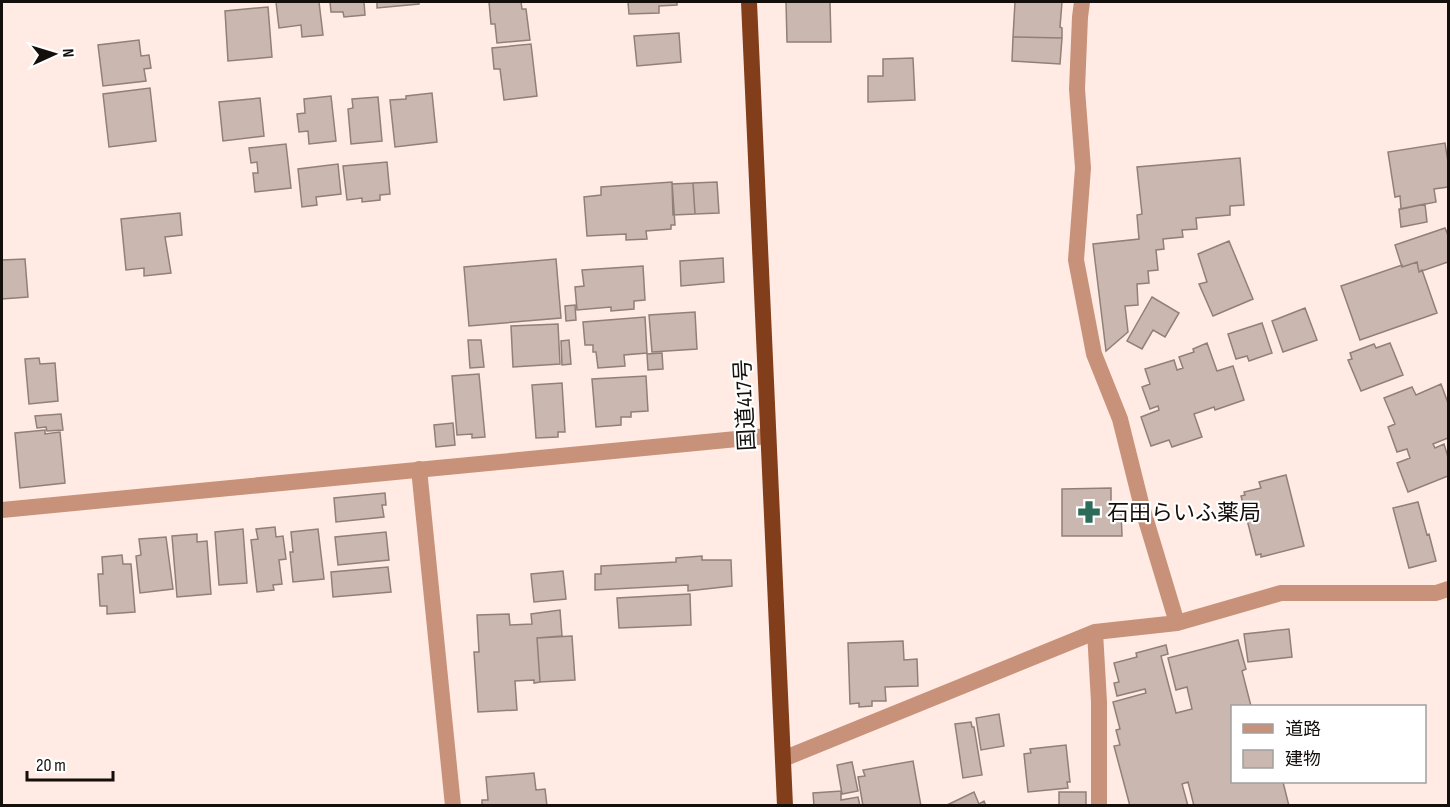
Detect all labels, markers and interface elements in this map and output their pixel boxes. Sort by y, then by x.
north arrow [24,24,84,84]
text: N [58,48,77,58]
street label: 国道417号 [730,358,761,451]
pharmacy icon: 石田らいふ薬局 [1076,499,1102,525]
place label: 石田らいふ薬局 [1107,500,1261,527]
legend [1231,705,1426,783]
text: 道路 [1285,719,1321,740]
scale bar [27,744,112,782]
text: 建物 [1285,749,1321,770]
text: 20 m [36,755,66,776]

